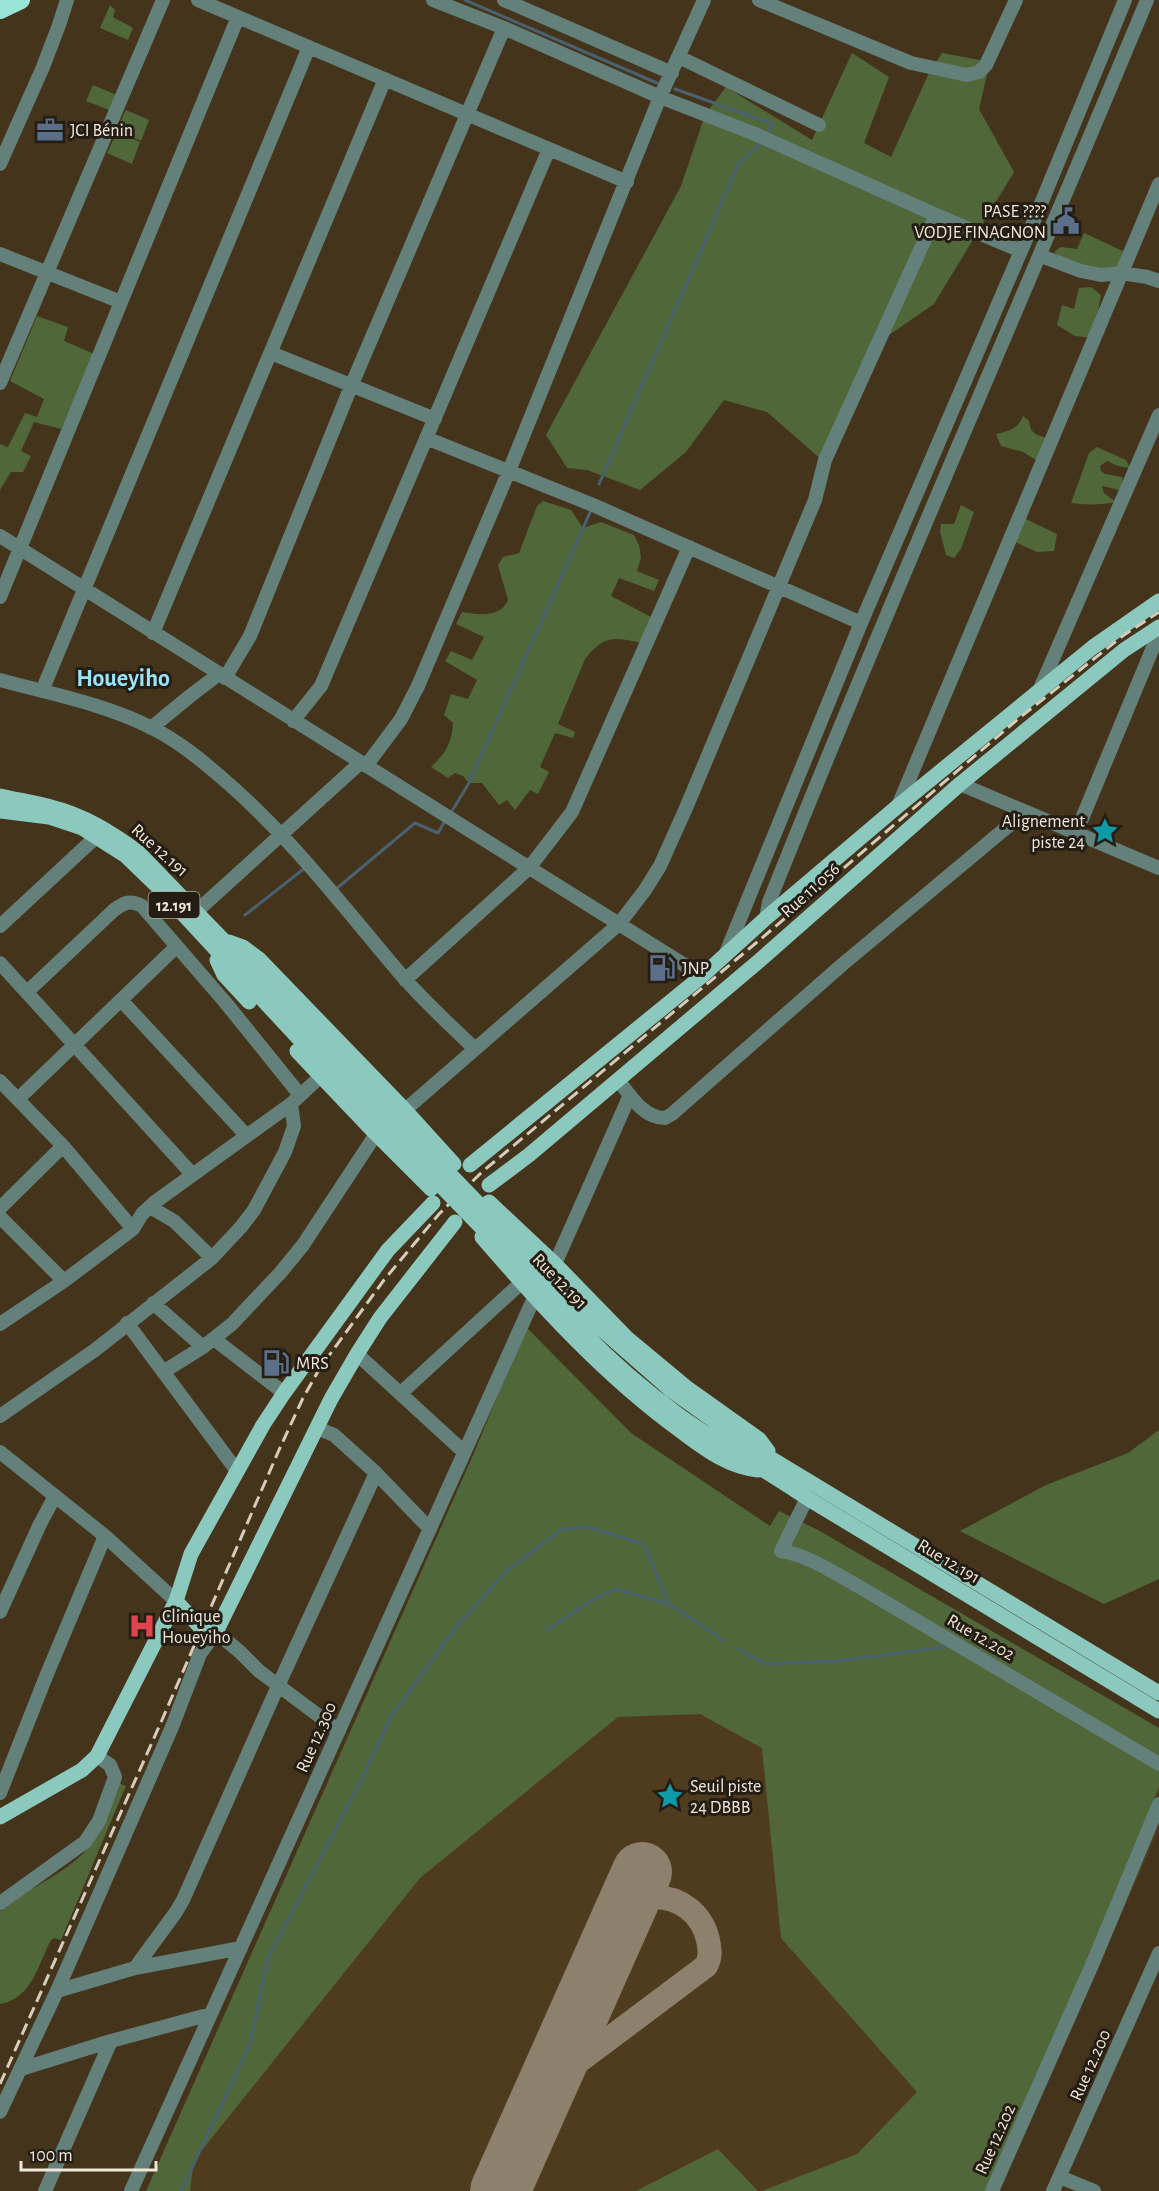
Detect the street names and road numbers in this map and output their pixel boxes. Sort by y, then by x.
street label: Rue 12.191 [128,821,191,881]
street label: Rue 11.056 [778,860,843,922]
road number: 12.191 [148,892,200,918]
street label: Rue 12.191 [529,1250,590,1313]
street label: Rue 12.191 [914,1536,983,1587]
street label: Rue 12.202 [944,1611,1017,1664]
street label: Rue 12.300 [293,1699,340,1775]
street label: Rue 12.200 [1067,2027,1115,2104]
street label: Rue 12.202 [973,2102,1019,2177]

